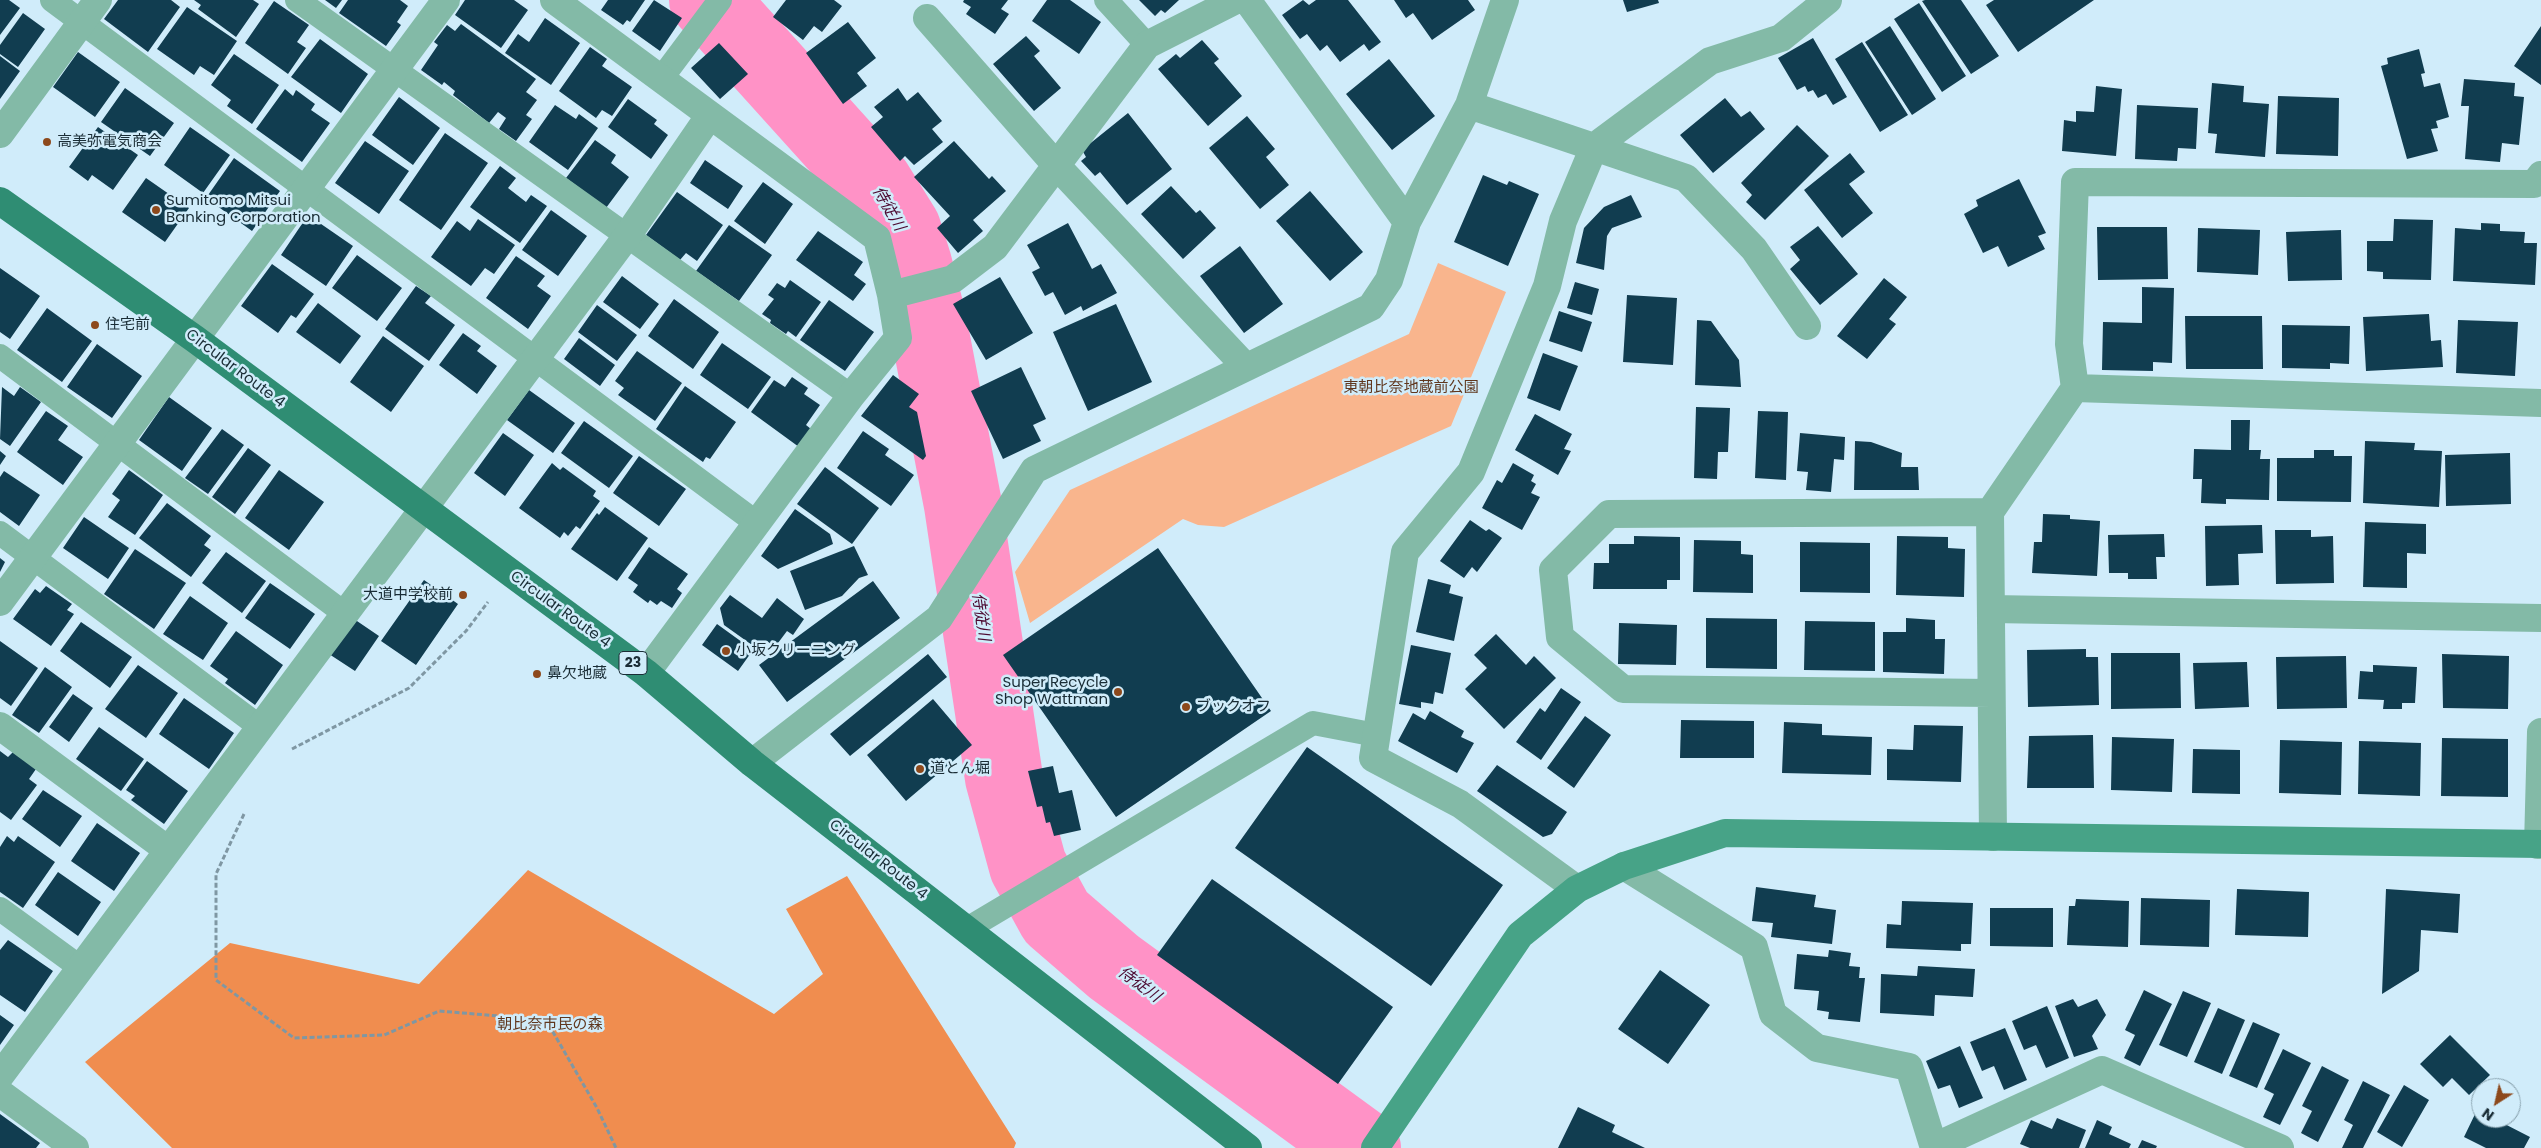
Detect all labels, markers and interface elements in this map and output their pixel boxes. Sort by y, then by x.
place label: 高美弥電気商会 [57,133,162,151]
marker: 高美弥電気商会 [41,136,53,148]
water label: 侍従川 [868,183,908,235]
place label: Sumitomo Mitsui Banking Corporation [166,192,321,227]
marker: Sumitomo Mitsui Banking Corporation [150,204,162,216]
place label: 住宅前 [105,316,150,334]
marker: 住宅前 [89,319,101,331]
street label: Circular Route 4 [182,326,288,412]
park label: 東朝比奈地蔵前公園 [1344,379,1478,397]
street label: Circular Route 4 [506,568,614,652]
place label: 大道中学校前 [363,586,453,604]
marker: 大道中学校前 [457,589,469,601]
water label: 侍従川 [967,592,993,642]
place label: 小坂クリーニング [736,642,856,660]
marker: 小坂クリーニング [720,645,732,657]
road number: 23 [619,651,647,674]
place label: 鼻欠地蔵 [547,665,607,683]
marker: 鼻欠地蔵 [531,668,543,680]
place label: Super Recycle Shop Wattman [995,674,1108,709]
marker: Super Recycle Shop Wattman [1112,686,1124,698]
place label: ブックオフ [1196,698,1271,716]
marker: ブックオフ [1180,701,1192,713]
place label: 道とん堀 [930,760,990,778]
marker: 道とん堀 [914,763,926,775]
street label: Circular Route 4 [825,816,931,904]
water label: 侍従川 [1114,963,1164,1007]
park label: 朝比奈市民の森 [498,1016,602,1034]
north arrow [2471,1078,2521,1128]
text: N [2478,1103,2498,1126]

